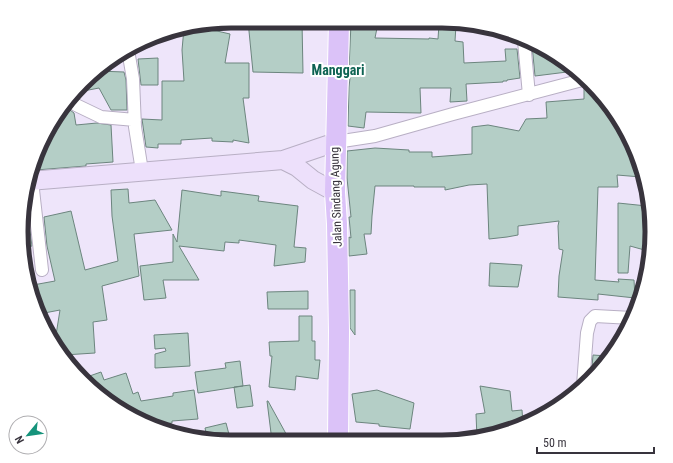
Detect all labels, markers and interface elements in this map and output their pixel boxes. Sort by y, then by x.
district label: Manggari [312,62,364,78]
street label: Jalan Sindang Agung [327,147,345,247]
north arrow [8,415,48,455]
scale bar [537,429,654,455]
text: N [12,433,27,446]
text: 50 m [543,436,567,450]

